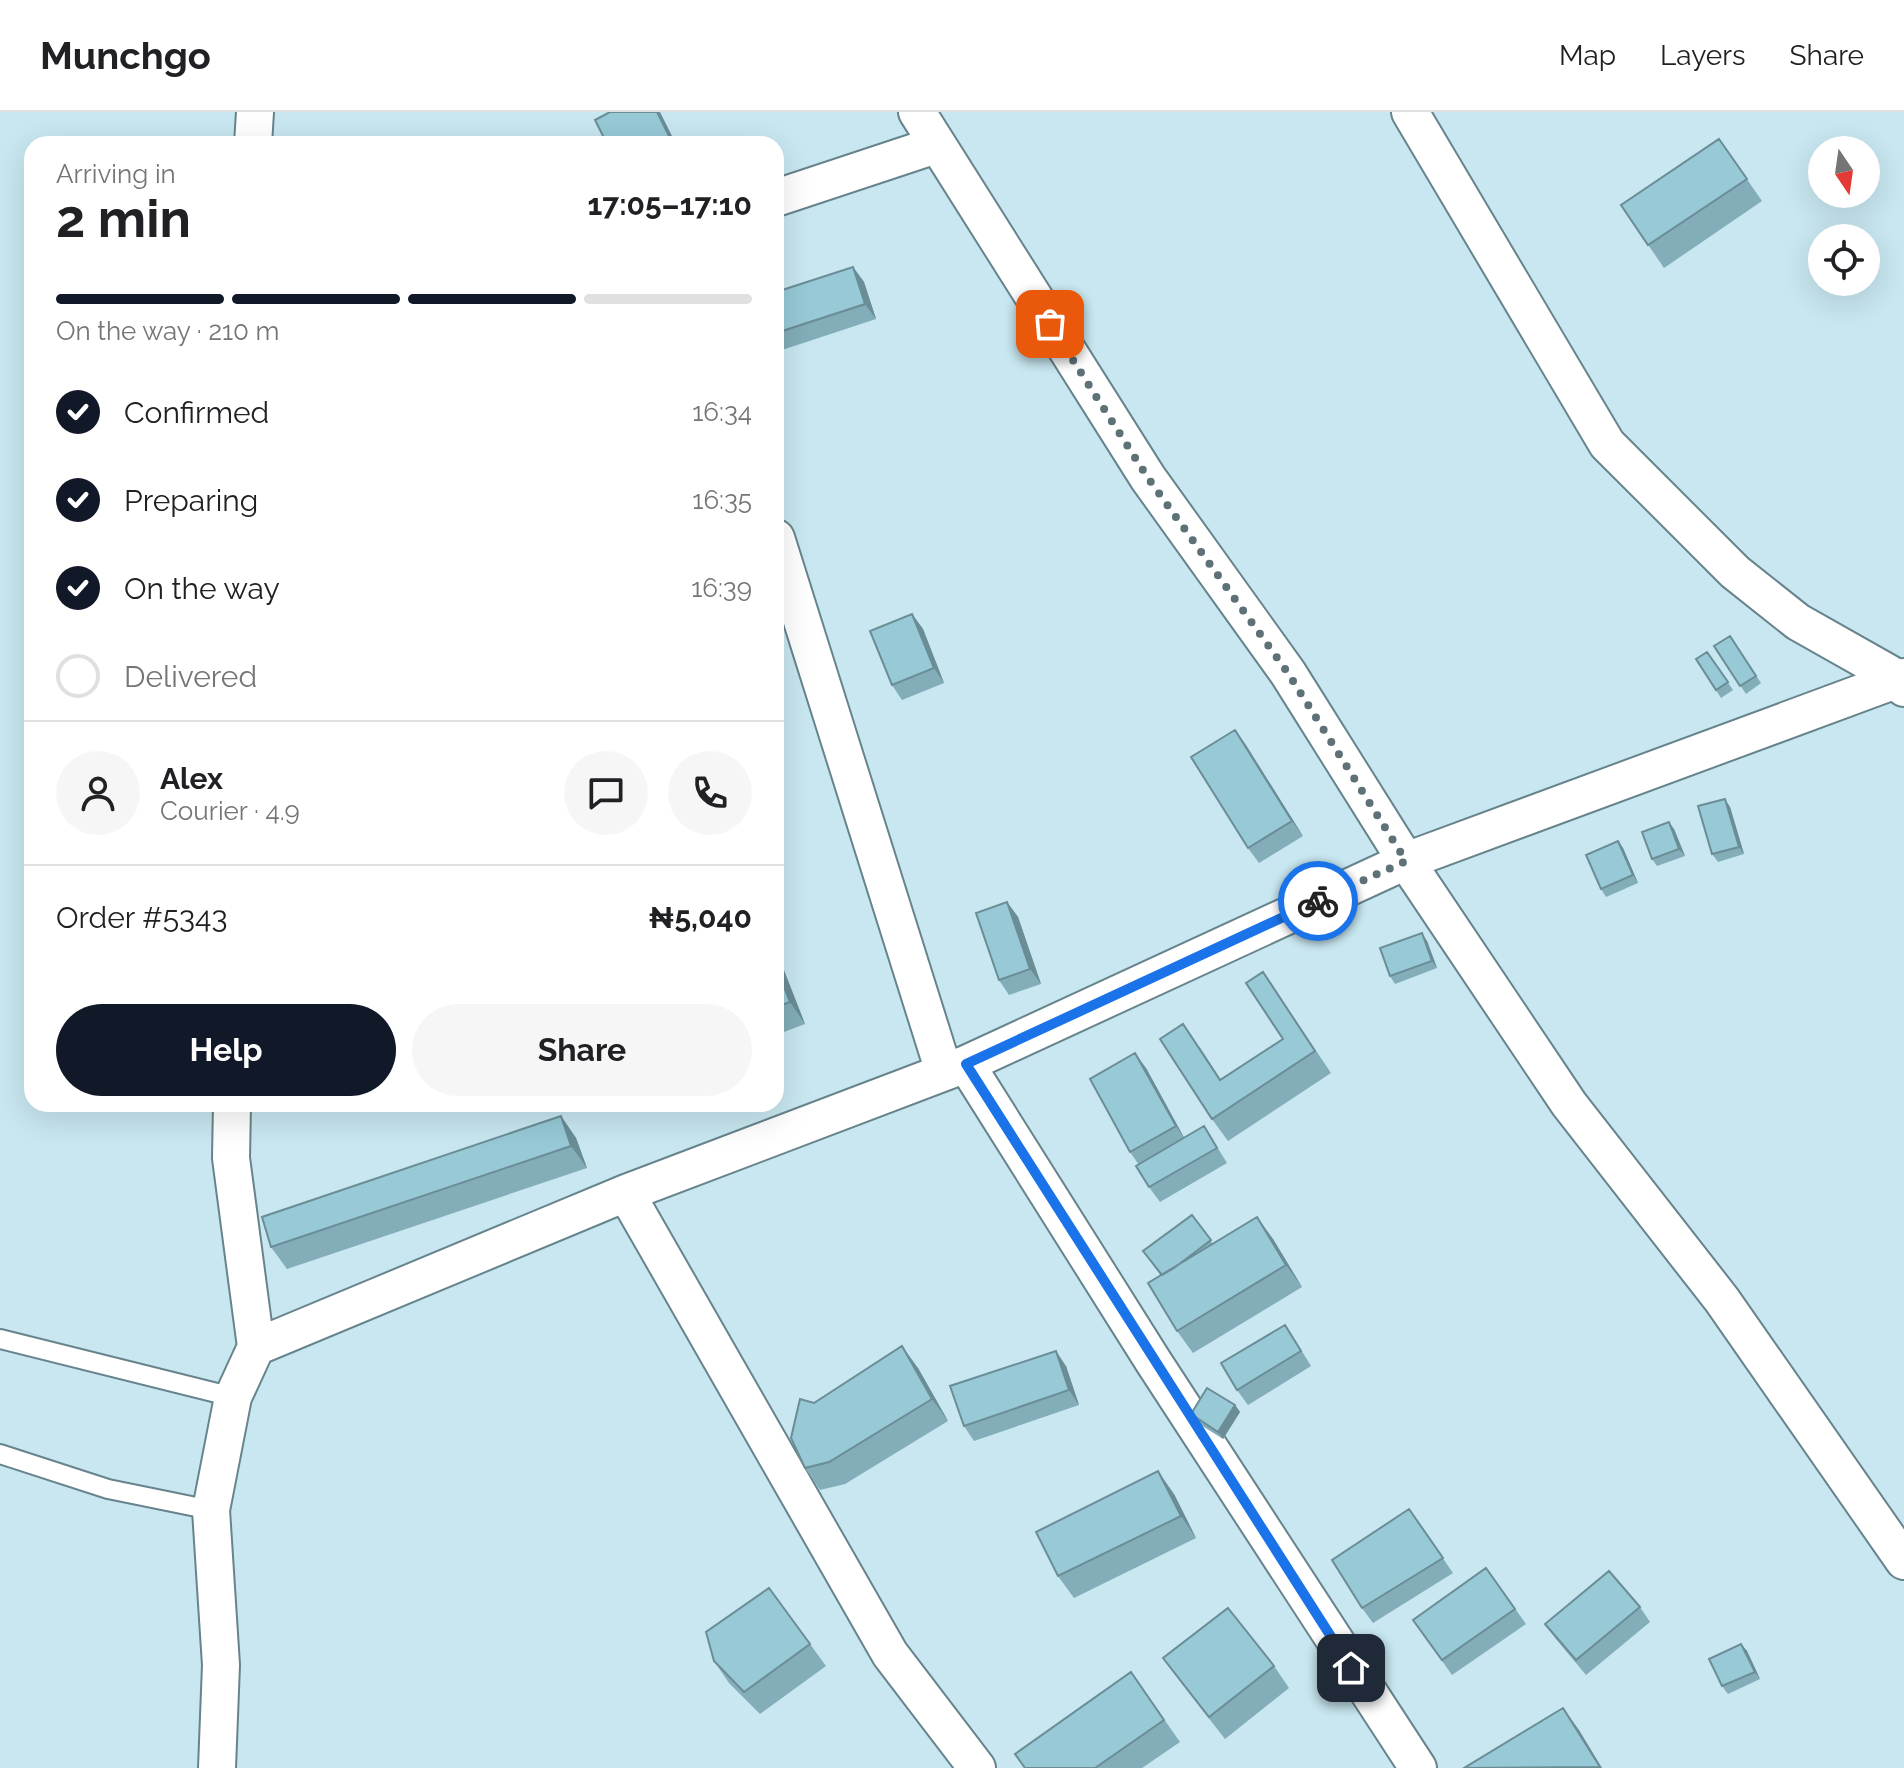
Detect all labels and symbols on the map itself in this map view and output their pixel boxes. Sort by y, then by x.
north arrow [1808,136,1880,208]
pin [1016,290,1084,358]
courier [1278,861,1358,941]
pin [1317,1634,1385,1702]

